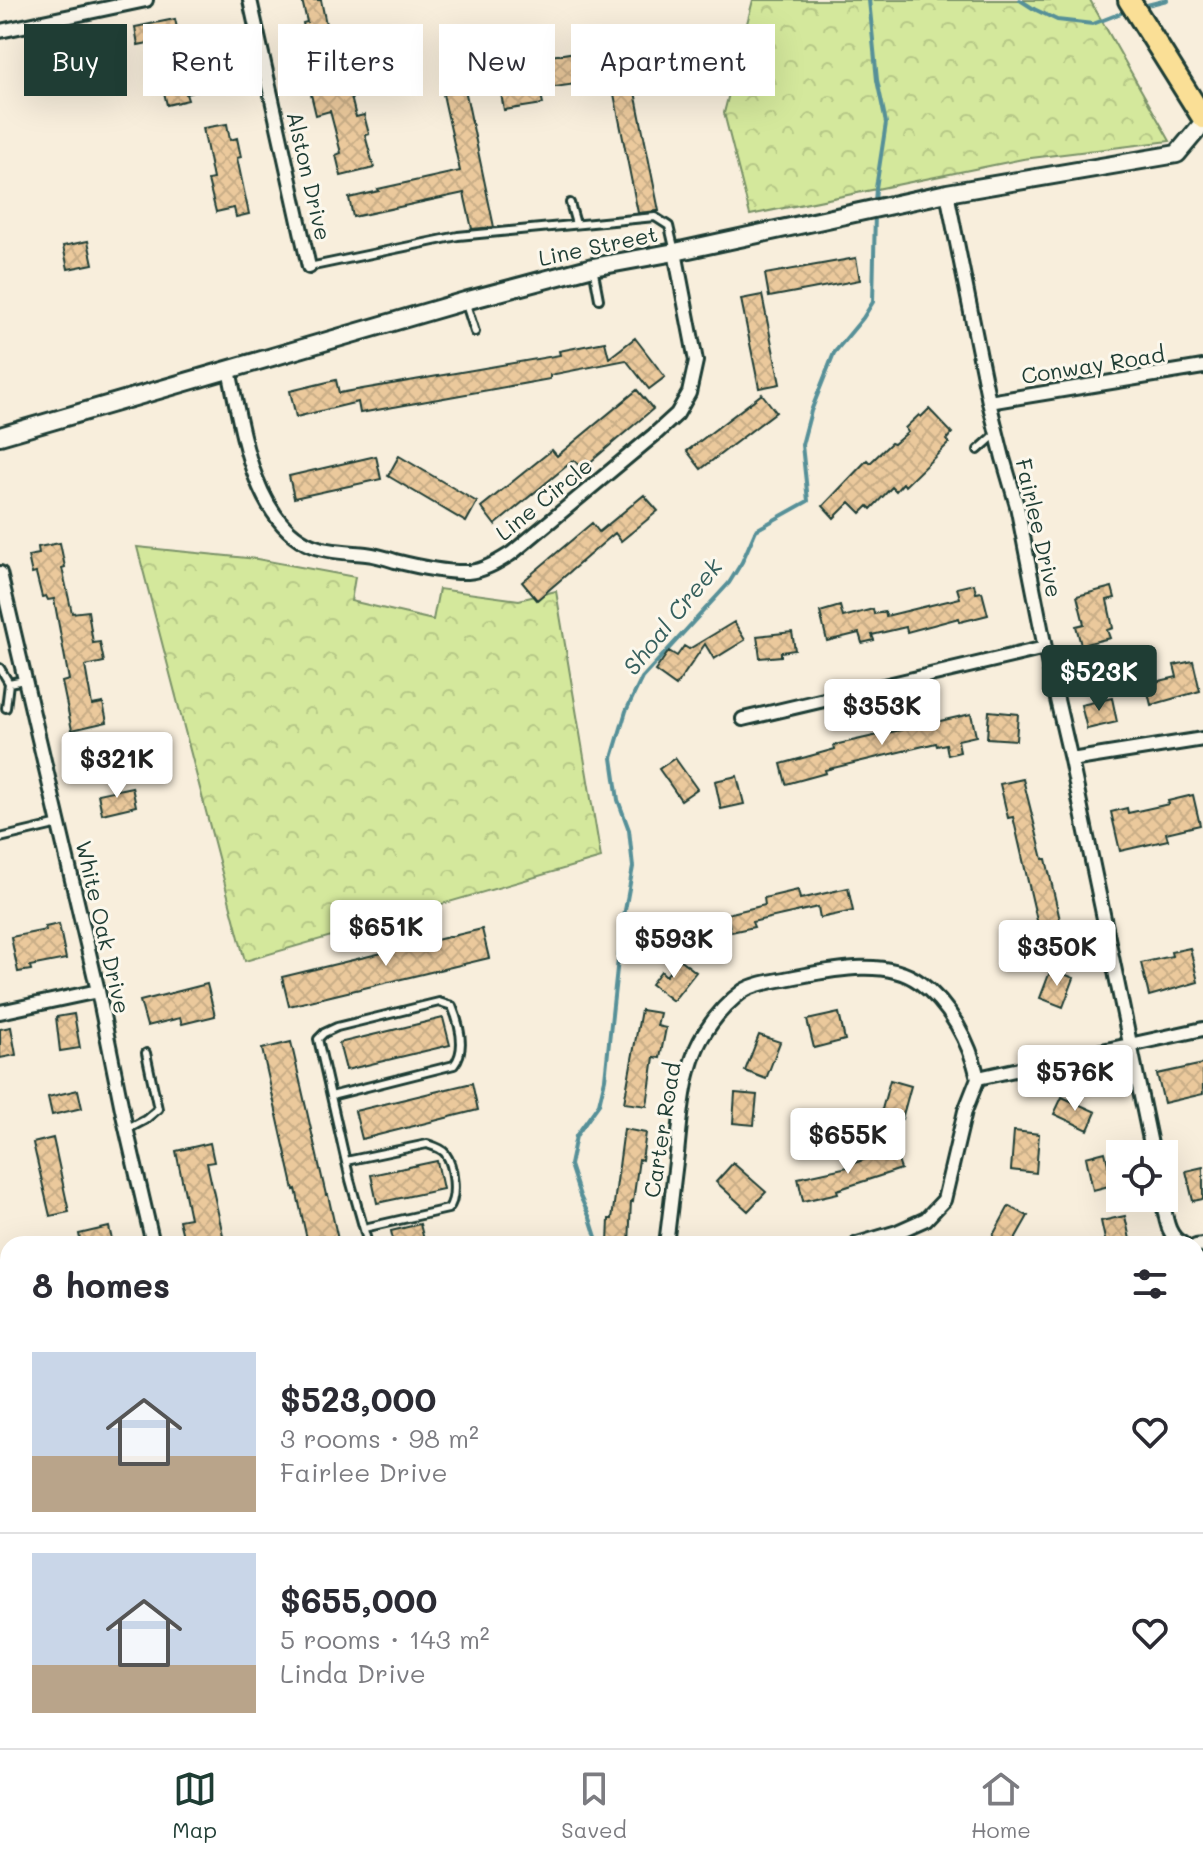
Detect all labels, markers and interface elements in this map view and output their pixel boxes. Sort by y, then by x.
chip: Buy [24,24,127,96]
chip: Rent [143,24,262,96]
chip: Filters [278,24,423,96]
chip: New [439,24,555,96]
chip: Apartment [571,24,775,96]
street label: Alston Drive [281,109,338,243]
street label: Line Street [536,219,660,272]
street label: Conway Road [1019,339,1167,390]
street label: Line Circle [489,451,598,547]
street label: Fairlee Drive [1009,456,1070,600]
water label: Shoal Creek [615,550,729,681]
pin: $523K [1043,645,1155,713]
text: $523K [1060,654,1138,688]
pin: $353K [826,679,938,747]
text: $353K [842,688,922,722]
pin: $321K [61,732,173,800]
text: $321K [80,741,154,775]
street label: White Oak Drive [69,837,138,1016]
pin: $651K [330,900,442,968]
text: $651K [348,909,424,943]
pin: $593K [618,912,730,980]
pin: $350K [1001,920,1113,988]
text: $593K [634,921,714,955]
text: $350K [1017,929,1097,963]
pin: $576K [1019,1045,1131,1113]
text: $576K [1036,1054,1114,1088]
street label: Carter Road [636,1060,687,1200]
pin: $655K [792,1108,904,1176]
text: $655K [808,1117,888,1151]
map controls [1106,1140,1178,1212]
button: locate [1106,1140,1178,1212]
text: 8 homes [32,1262,170,1307]
icon: filters [1128,1262,1172,1306]
text: $523,000 [280,1376,436,1421]
icon: home [96,1384,192,1480]
icon: heart [1128,1410,1172,1454]
text: 3 rooms · 98 m² [280,1421,479,1455]
text: Fairlee Drive [280,1455,448,1489]
text: $655,000 [280,1577,437,1622]
icon: home [96,1585,192,1681]
icon: heart [1128,1611,1172,1655]
text: 5 rooms · 143 m² [280,1622,490,1656]
text: Linda Drive [280,1656,426,1690]
tab: Map [172,1767,217,1844]
tab: Saved [561,1767,627,1844]
tab: Home [971,1767,1031,1844]

